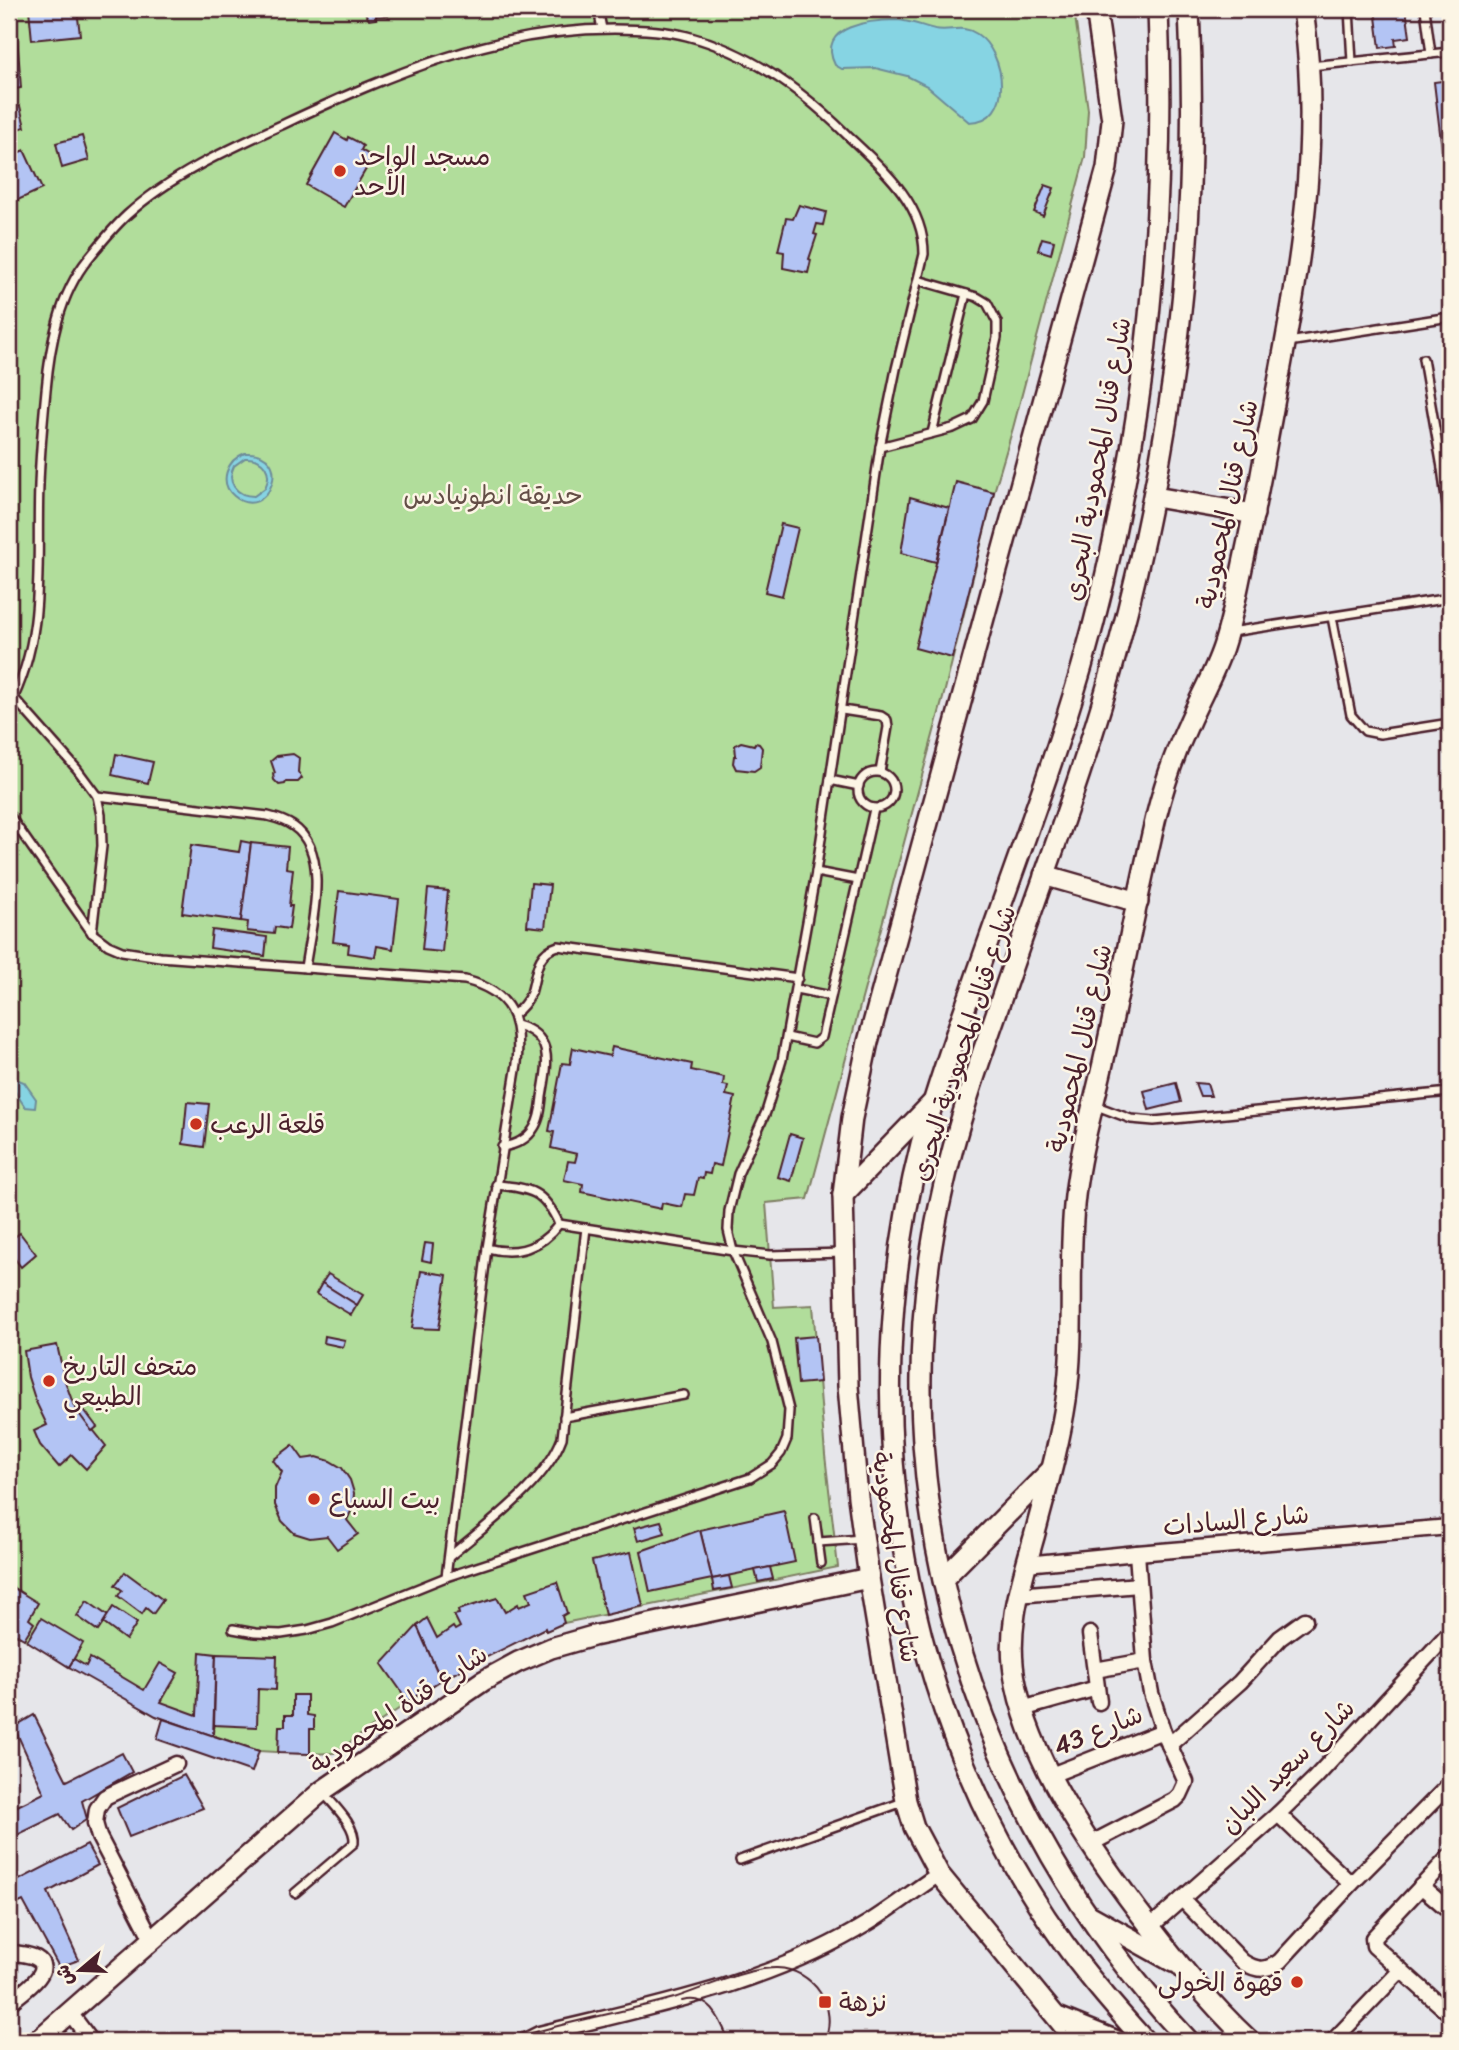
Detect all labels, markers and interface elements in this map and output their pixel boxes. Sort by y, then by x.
place label: مسجد الواحد الأحد [354,133,490,209]
marker: مسجد الواحد الأحد [332,163,348,179]
street label: شارع قنال المحمودية البحرى [1049,313,1145,605]
street label: شارع قنال المحمودية [1182,395,1272,613]
park label: حديقة انطونيادس [403,472,583,518]
street label: شارع قنال المحمودية البحرى [897,899,1029,1187]
street label: شارع قنال المحمودية [1033,939,1125,1157]
place label: قلعة الرعب [210,1101,325,1147]
marker: قلعة الرعب [188,1116,204,1132]
place label: متحف التاريخ الطبيعي [63,1343,197,1419]
marker: متحف التاريخ الطبيعي [41,1373,57,1389]
street label: شارع قنال المحمودية [858,1448,934,1666]
place label: بيت السباع [328,1476,440,1522]
marker: بيت السباع [306,1491,322,1507]
street label: شارع السادات [1161,1491,1311,1549]
street label: شارع قناة المحمودية [299,1632,497,1786]
street label: شارع سعيد اللبان [1208,1687,1366,1845]
street label: شارع 43 [1046,1691,1150,1769]
north arrow [46,1934,116,2004]
place label: قهوة الخولى [1157,1959,1283,2005]
text: ش [45,1960,83,1991]
marker: قهوة الخولى [1289,1974,1305,1990]
place label: نزهة [839,1979,887,2025]
marker: نزهة [817,1994,833,2010]

